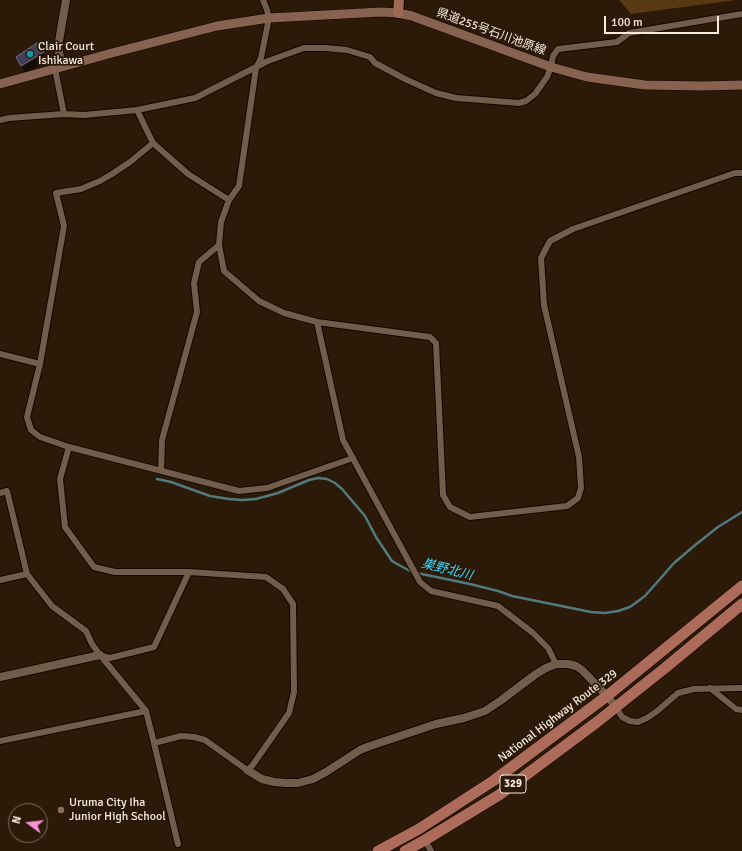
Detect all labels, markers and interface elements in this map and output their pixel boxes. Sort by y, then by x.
street label: 県道255号石川池原線 [434,5,548,59]
scale bar [606,8,721,34]
text: 100 m [611,15,643,30]
place label: Clair Court Ishikawa [38,40,94,68]
marker: Clair Court Ishikawa [25,49,35,59]
water label: 巣野北川 [420,556,474,584]
street label: National Highway Route 329 [496,666,620,766]
road number: 329 [500,775,526,793]
place label: Uruma City Iha Junior High School [69,796,166,824]
north arrow [8,803,48,843]
marker: Uruma City Iha Junior High School [56,805,66,815]
text: N [10,815,24,825]

